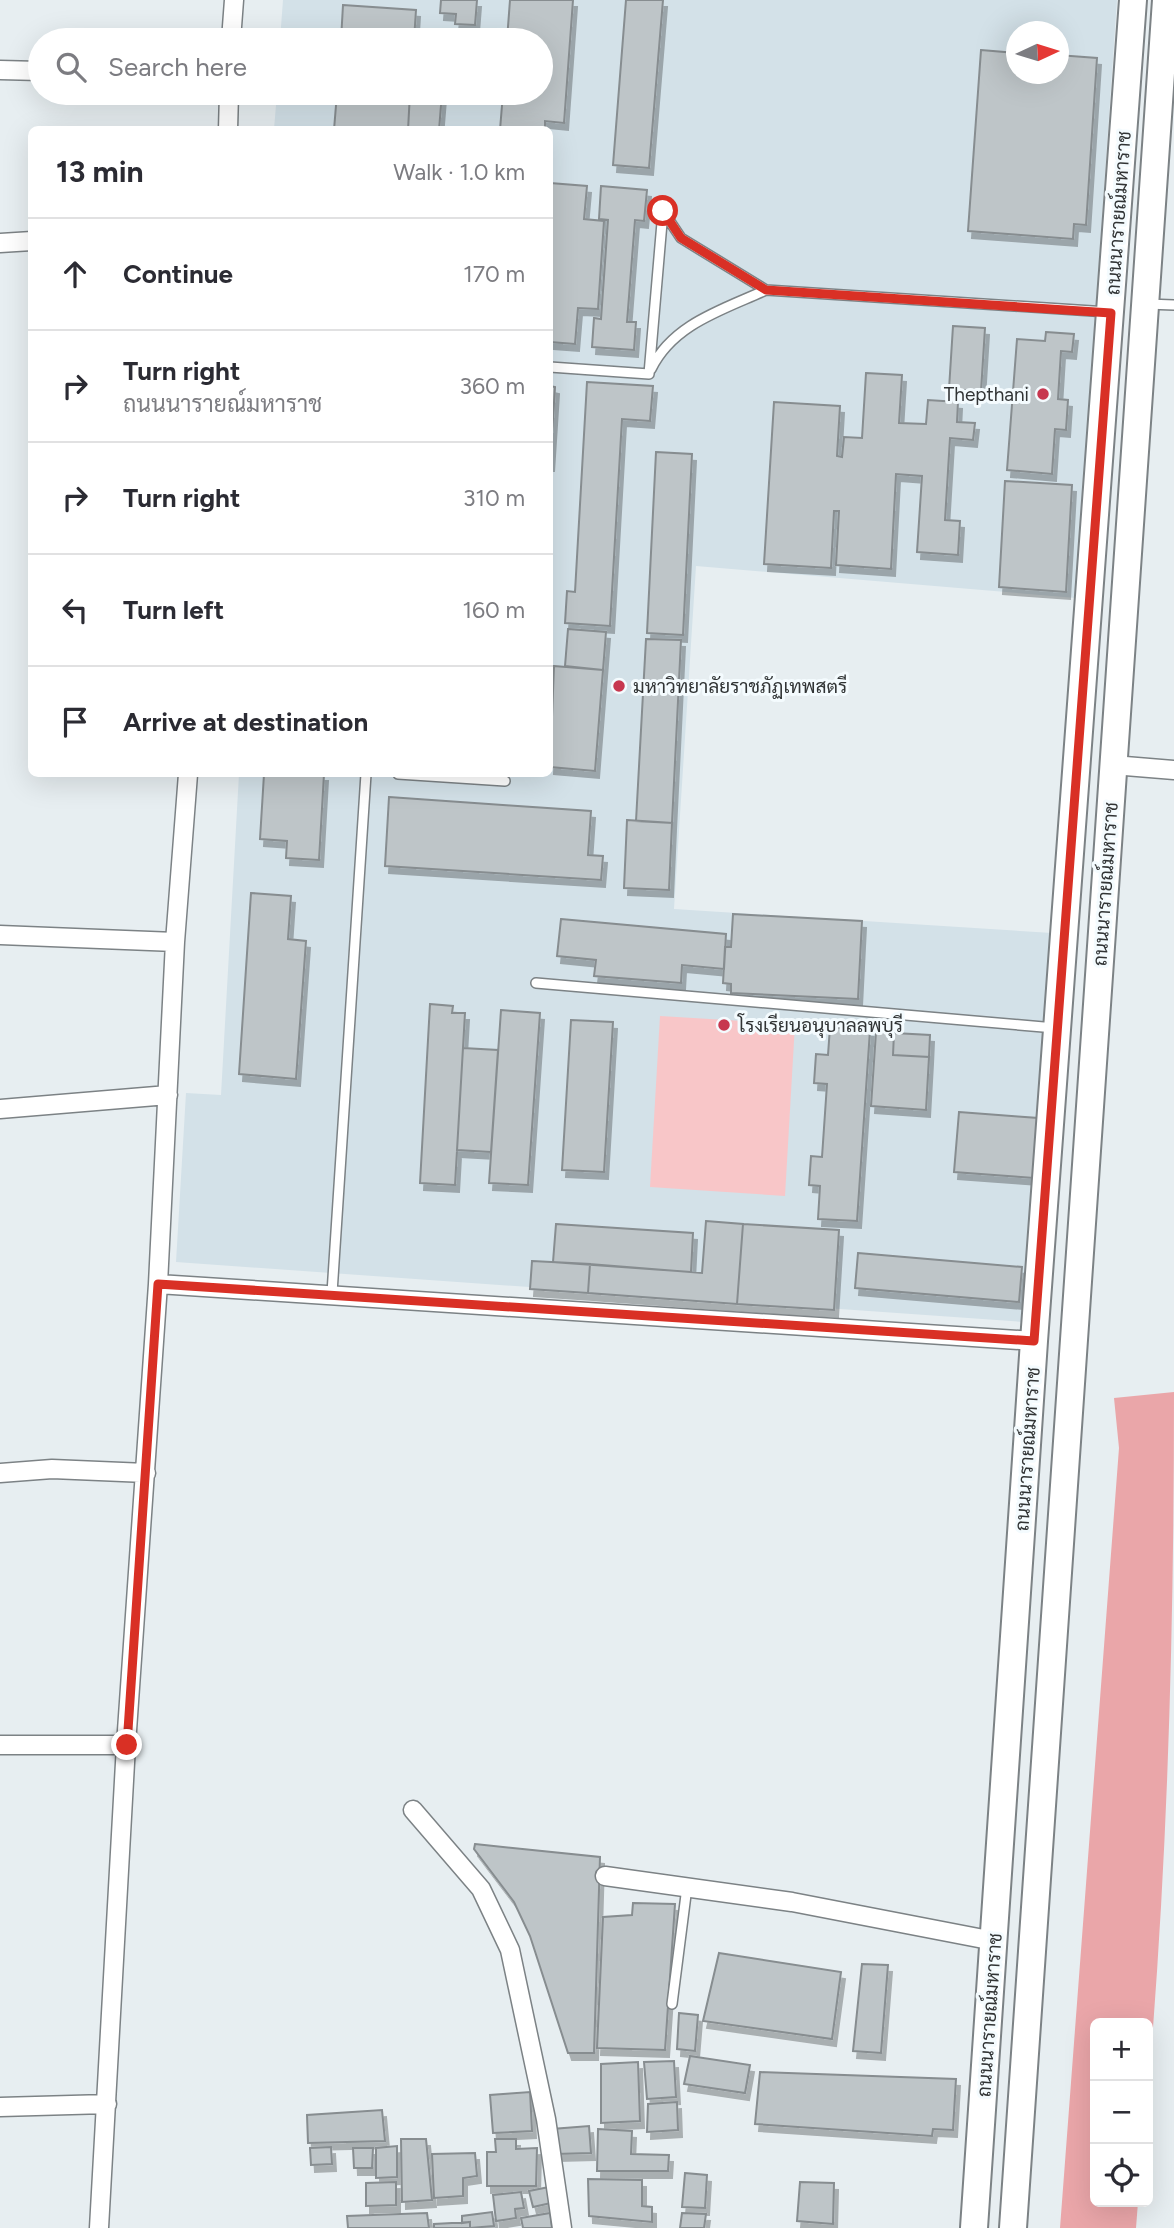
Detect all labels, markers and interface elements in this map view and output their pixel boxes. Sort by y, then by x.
north arrow [1006,21,1069,84]
search box [28,28,553,105]
icon: search [52,48,90,86]
text: Search here [108,51,247,83]
street label: ถนนนารายณ์มหาราช [1100,130,1136,296]
text: 13 min [56,153,144,190]
text: Walk · 1.0 km [393,158,525,186]
route start [647,195,678,226]
icon: ahead [56,255,94,293]
text: Continue [123,258,233,290]
text: 170 m [463,260,525,288]
text: Turn right [123,355,240,387]
icon: right [56,367,94,405]
text: 360 m [459,372,525,400]
place label: Thepthani [944,383,1029,406]
marker: Thepthani [1035,386,1051,402]
text: ถนนนารายณ์มหาราช [123,390,322,418]
icon: right [56,479,94,517]
text: Turn right [123,482,240,514]
text: 310 m [463,484,525,512]
icon: left [56,591,94,629]
text: Turn left [123,594,224,626]
text: 160 m [462,596,525,624]
place label: มหาวิทยาลัยราชภัฏเทพสตรี [633,674,847,699]
marker: มหาวิทยาลัยราชภัฏเทพสตรี [611,678,627,694]
icon: arrive [56,703,94,741]
text: Arrive at destination [123,706,368,738]
street label: ถนนนารายณ์มหาราช [1087,801,1123,967]
place label: โรงเรียนอนุบาลลพบุรี [737,1013,903,1038]
marker: โรงเรียนอนุบาลลพบุรี [716,1017,732,1033]
street label: ถนนนารายณ์มหาราช [1009,1366,1045,1532]
route end [111,1729,142,1760]
street label: ถนนนารายณ์มหาราช [971,1932,1007,2098]
map controls [1090,2018,1153,2207]
button: + [1090,2018,1153,2081]
button: − [1090,2081,1153,2144]
button: locate [1090,2144,1153,2207]

